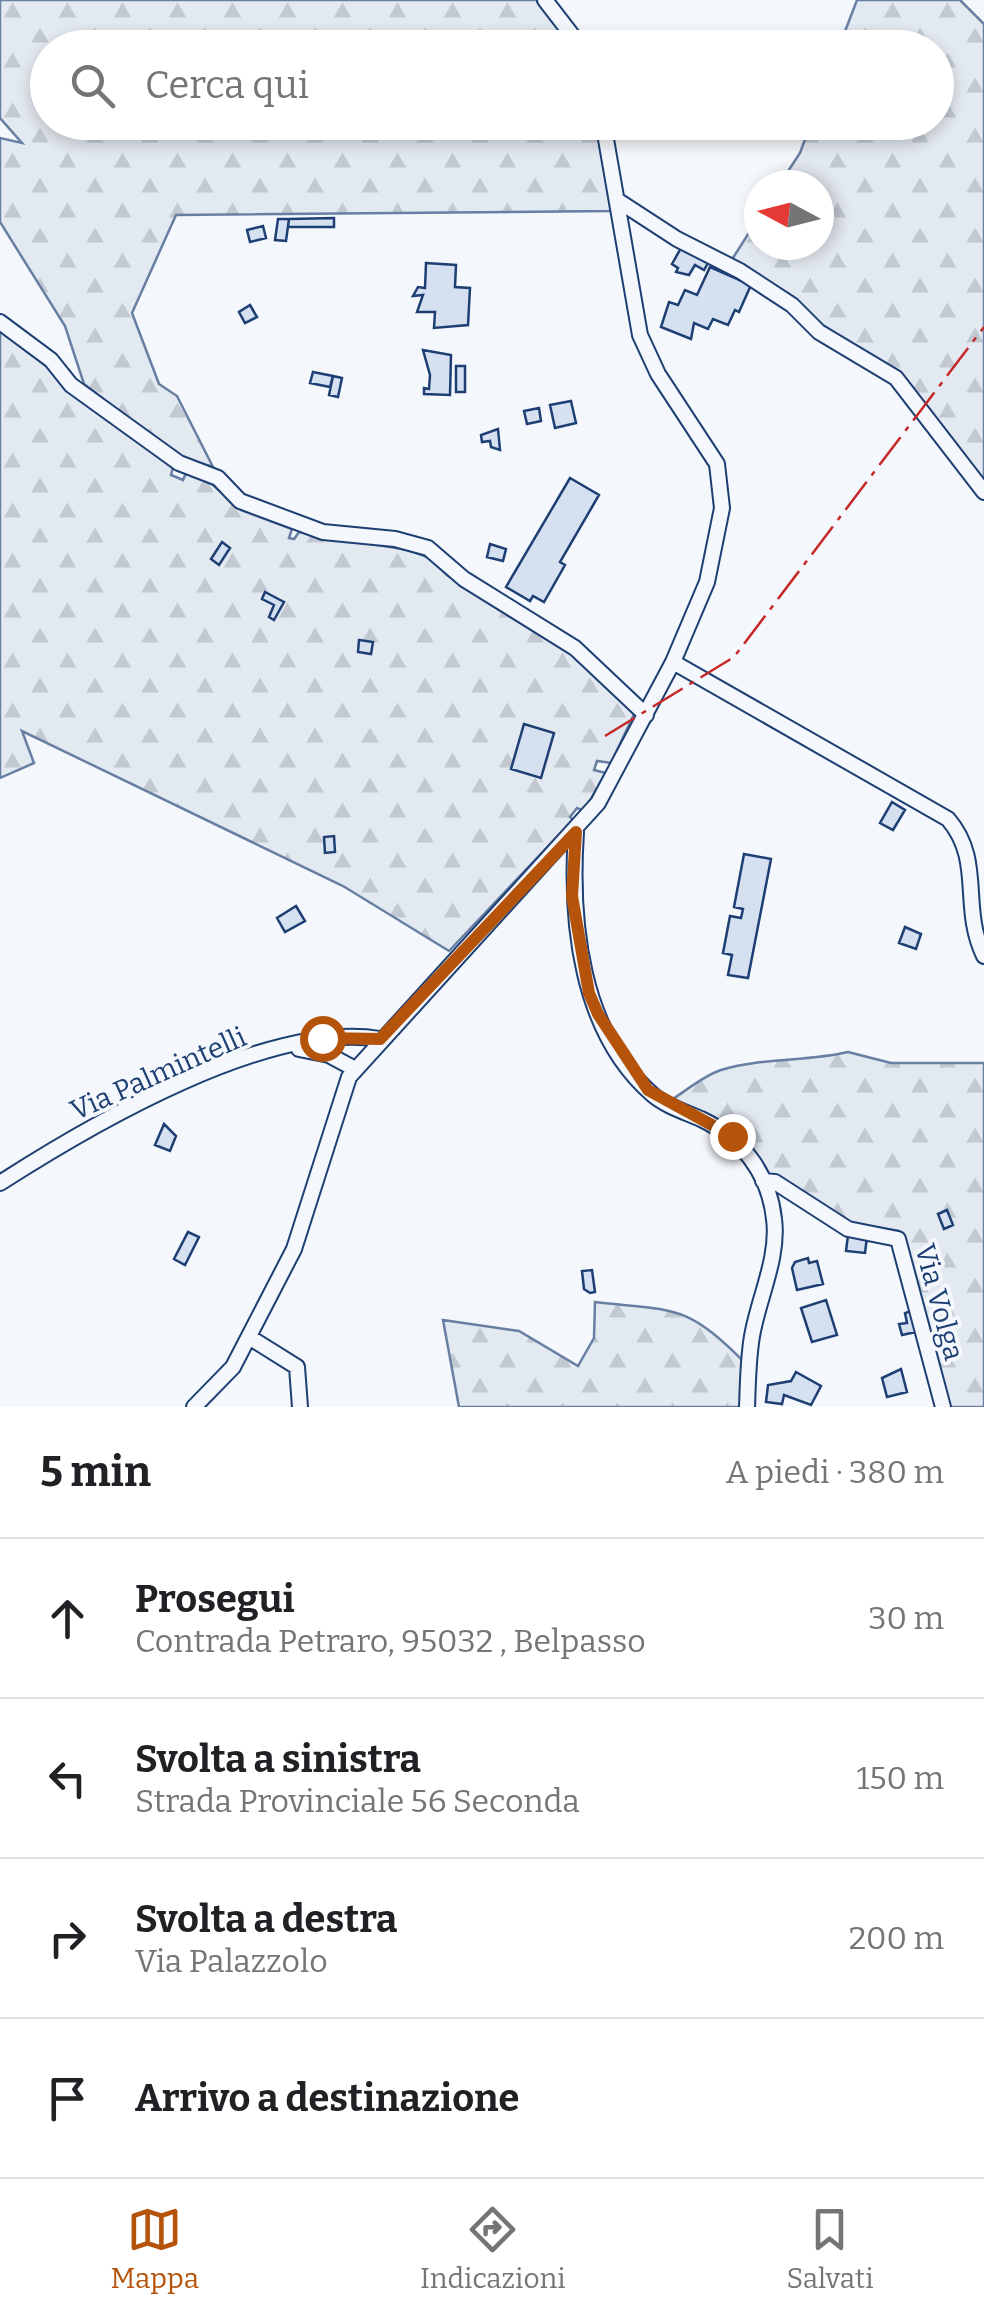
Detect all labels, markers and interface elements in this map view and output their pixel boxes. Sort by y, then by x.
search box [30,30,954,140]
icon: search [65,58,120,113]
text: Cerca qui [145,62,309,108]
north arrow [744,170,834,260]
route start [300,1016,346,1062]
street label: Via Palmintelli [65,1020,251,1127]
route end [710,1114,756,1160]
street label: Via Volga [908,1240,971,1364]
text: 5 min [40,1447,151,1497]
text: A piedi · 380 m [726,1453,944,1491]
text: Prosegui [135,1576,295,1622]
icon: ahead [40,1591,95,1646]
text: 30 m [868,1599,944,1637]
text: Contrada Petraro, 95032 , Belpasso [135,1622,646,1660]
text: Svolta a sinistra [135,1736,421,1782]
icon: left [40,1751,95,1806]
text: 150 m [856,1759,944,1797]
text: Strada Provinciale 56 Seconda [135,1782,580,1820]
text: Svolta a destra [135,1896,397,1942]
icon: right [40,1911,95,1966]
text: 200 m [849,1919,944,1957]
text: Via Palazzolo [135,1942,328,1980]
icon: arrive [40,2071,95,2126]
text: Arrivo a destinazione [135,2075,519,2121]
tab: Mappa [110,2202,199,2295]
tab: Indicazioni [420,2202,566,2295]
tab: Salvati [786,2202,874,2295]

